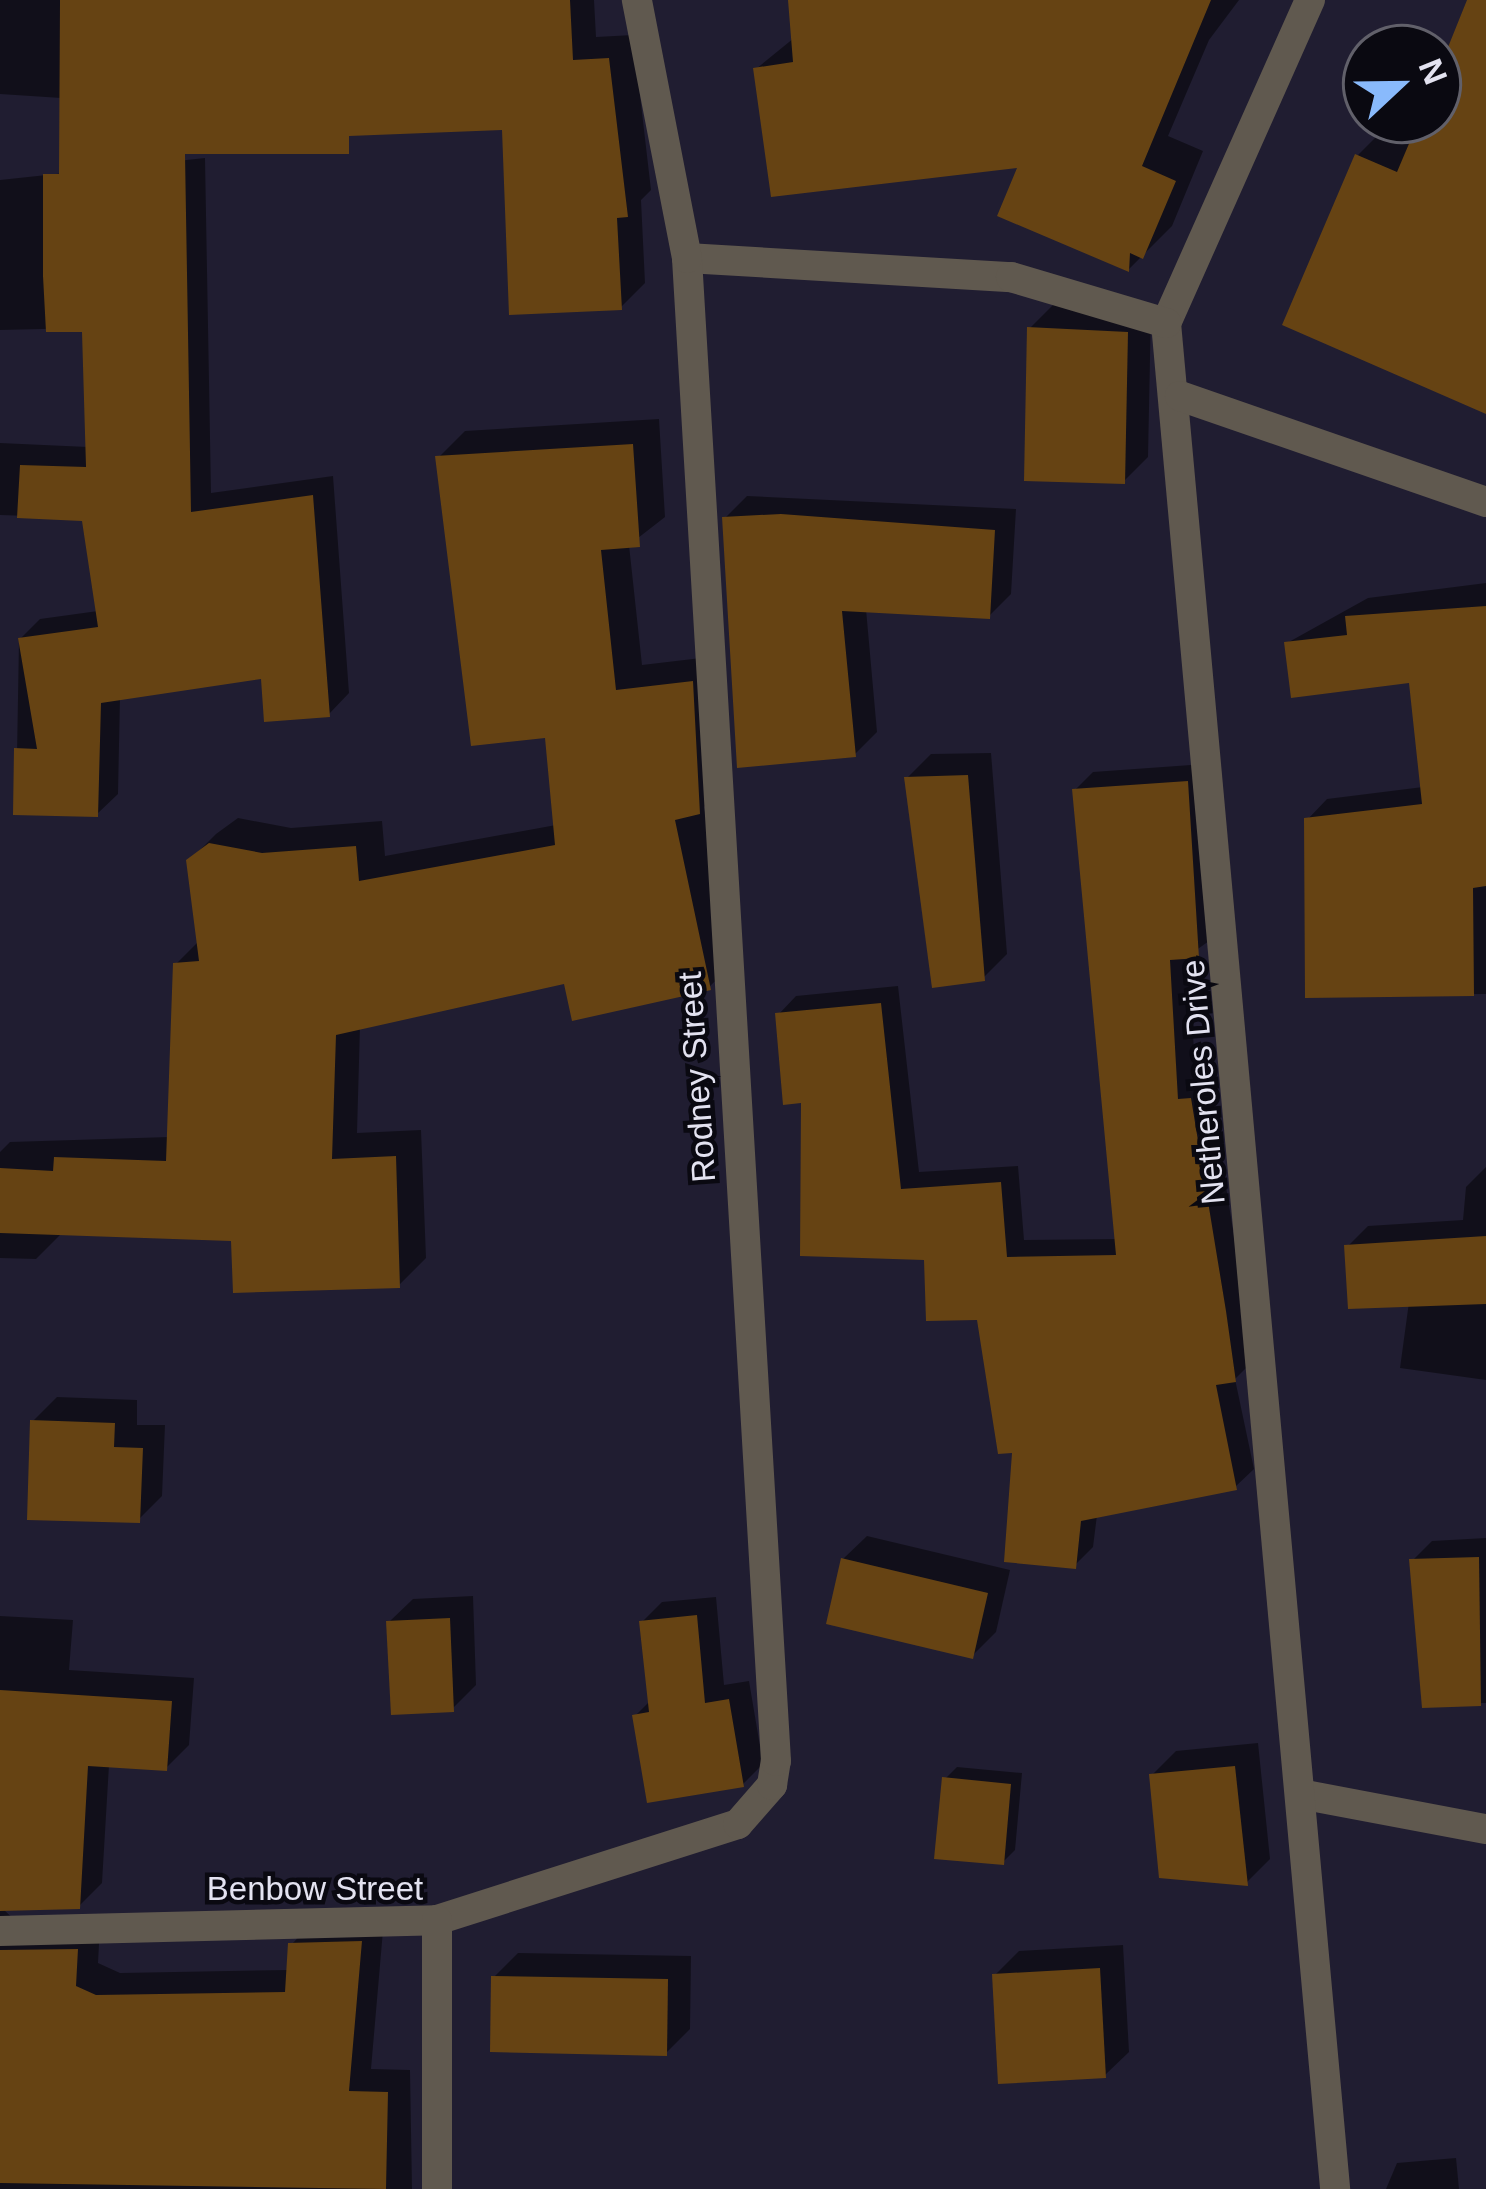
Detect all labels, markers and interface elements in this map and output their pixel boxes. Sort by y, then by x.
north arrow [1342,24,1462,144]
text: N [1411,53,1455,89]
street label: Netheroles Drive [1173,958,1233,1206]
street label: Rodney Street [670,970,724,1184]
street label: Benbow Street [207,1869,423,1909]

